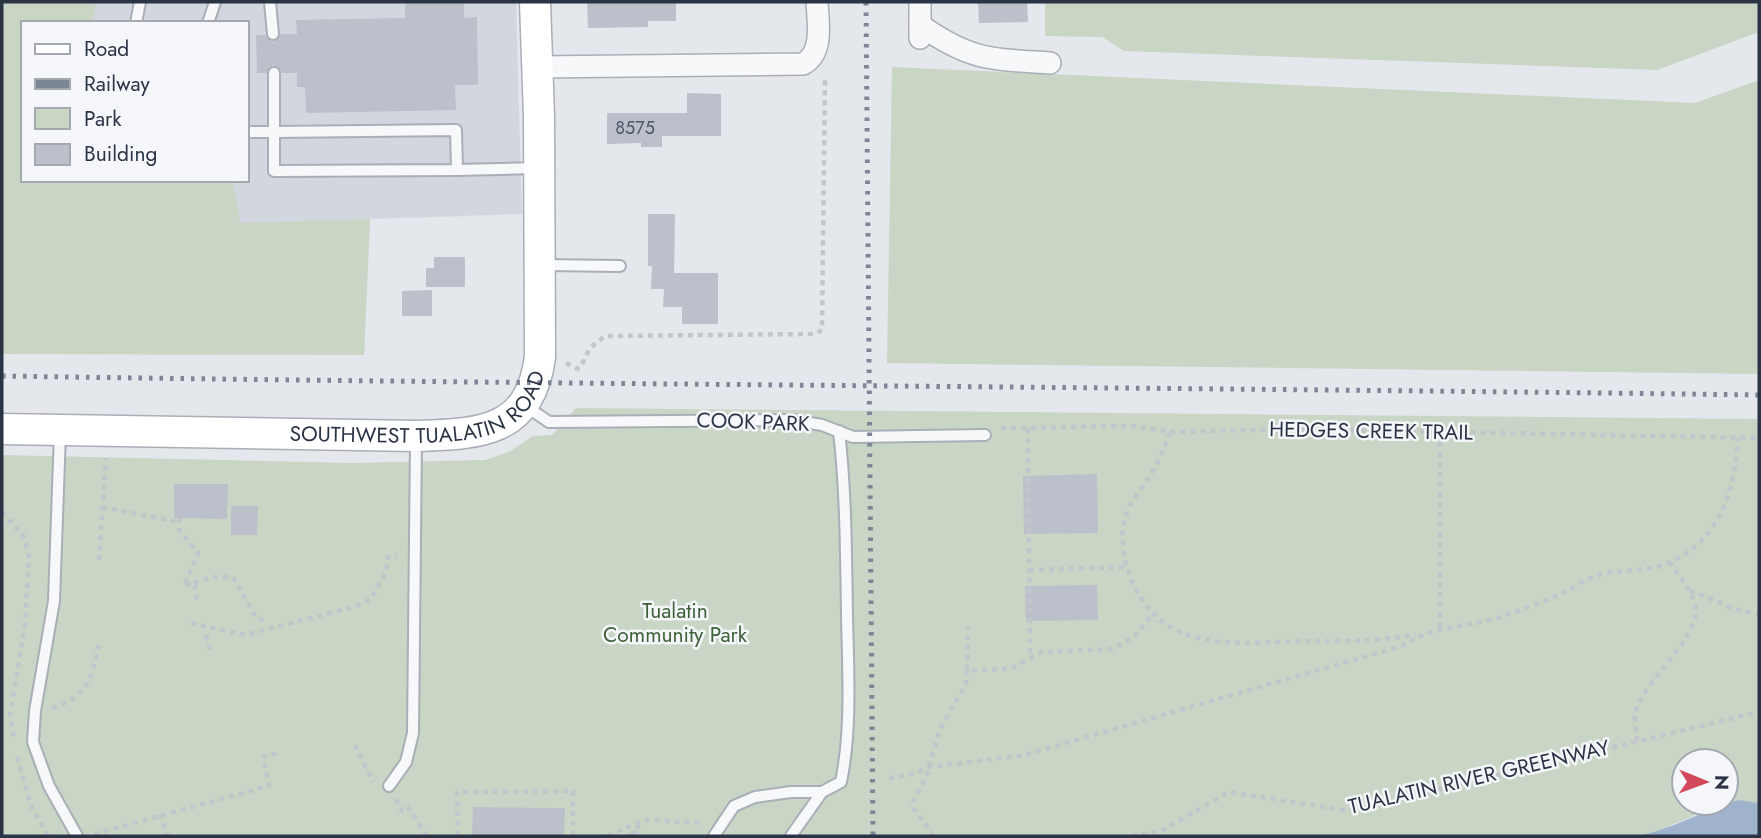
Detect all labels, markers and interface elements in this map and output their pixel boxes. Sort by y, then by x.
legend [21,21,248,182]
text: Road [84,34,129,64]
text: Railway [84,69,150,99]
text: Park [84,104,122,134]
house number: 8575 [615,115,655,141]
text: Building [84,139,157,169]
street label: SOUTHWEST TUALATIN ROAD [289,367,552,451]
street label: COOK PARK [696,405,810,439]
street label: HEDGES CREEK TRAIL [1269,414,1474,448]
park label: Tualatin Community Park [603,596,748,650]
street label: TUALATIN RIVER GREENWAY [1345,732,1613,822]
north arrow [1670,747,1740,817]
text: N [1708,775,1735,790]

